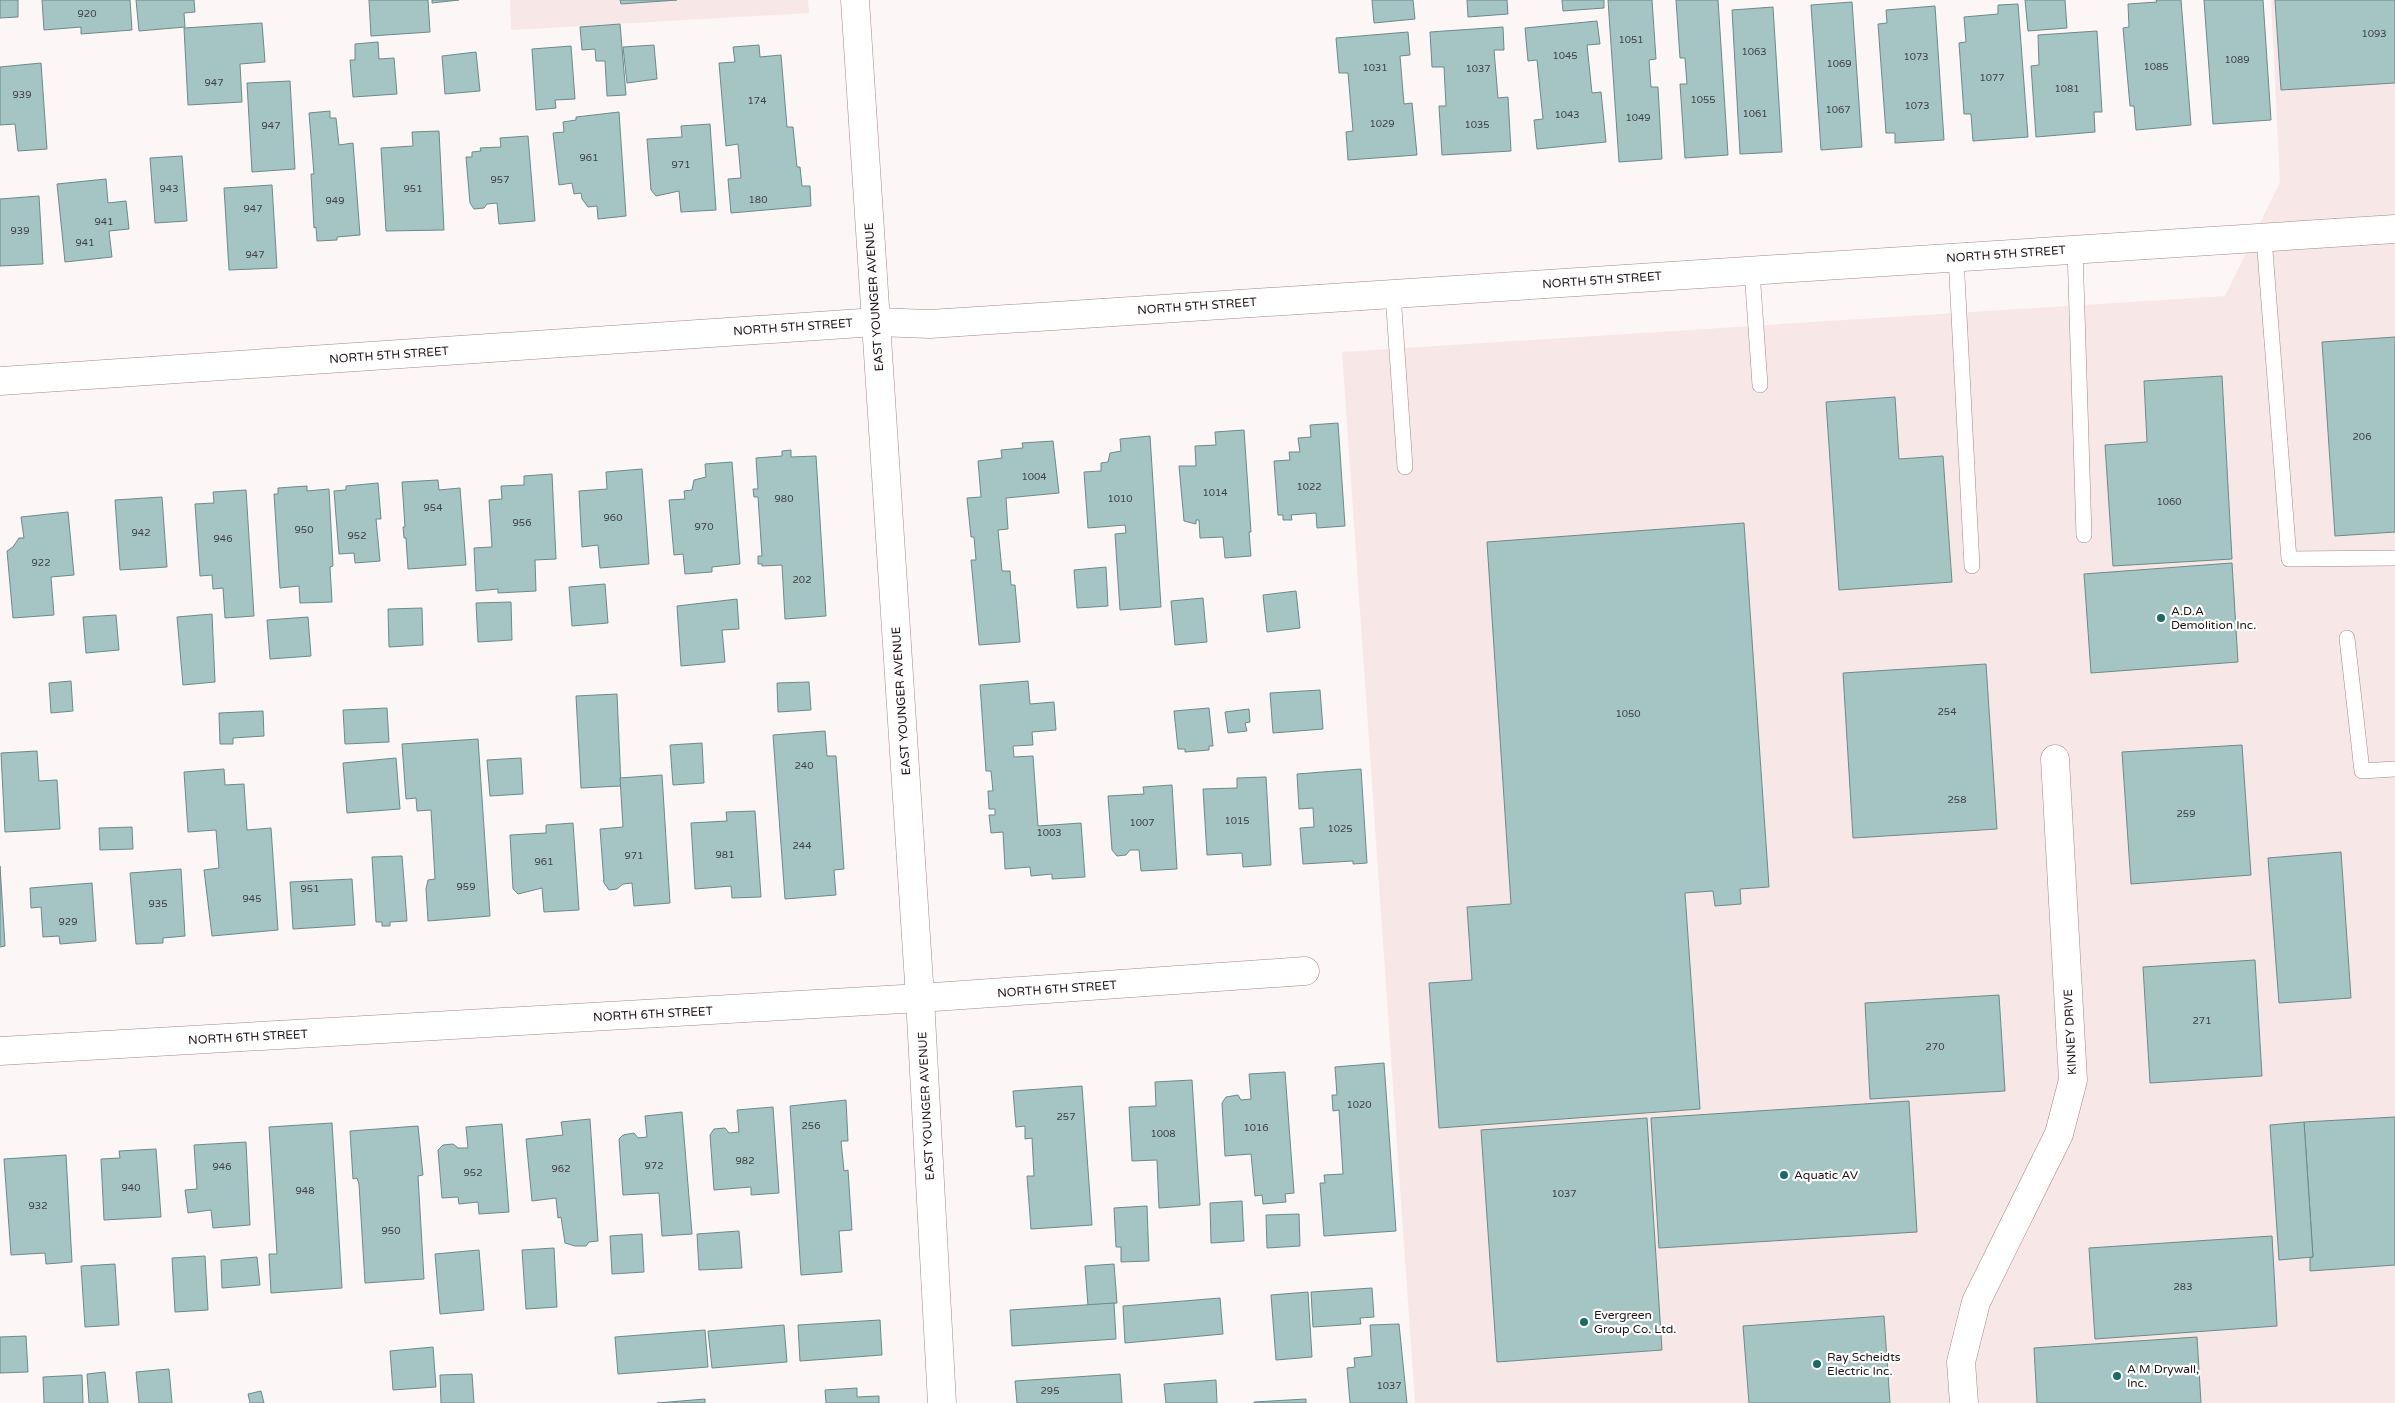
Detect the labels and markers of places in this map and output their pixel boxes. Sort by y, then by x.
place label: A.D.A Demolition Inc. [2171,604,2256,632]
marker: A.D.A Demolition Inc. [2155,612,2167,624]
place label: Aquatic AV [1794,1168,1859,1182]
marker: Aquatic AV [1778,1169,1790,1181]
place label: Evergreen Group Co. Ltd. [1594,1308,1676,1336]
marker: Evergreen Group Co. Ltd. [1578,1316,1590,1328]
place label: Ray Scheidts Electric Inc. [1827,1350,1901,1378]
marker: Ray Scheidts Electric Inc. [1811,1358,1823,1370]
place label: A M Drywall, Inc. [2127,1362,2199,1390]
marker: A M Drywall, Inc. [2111,1370,2123,1382]

